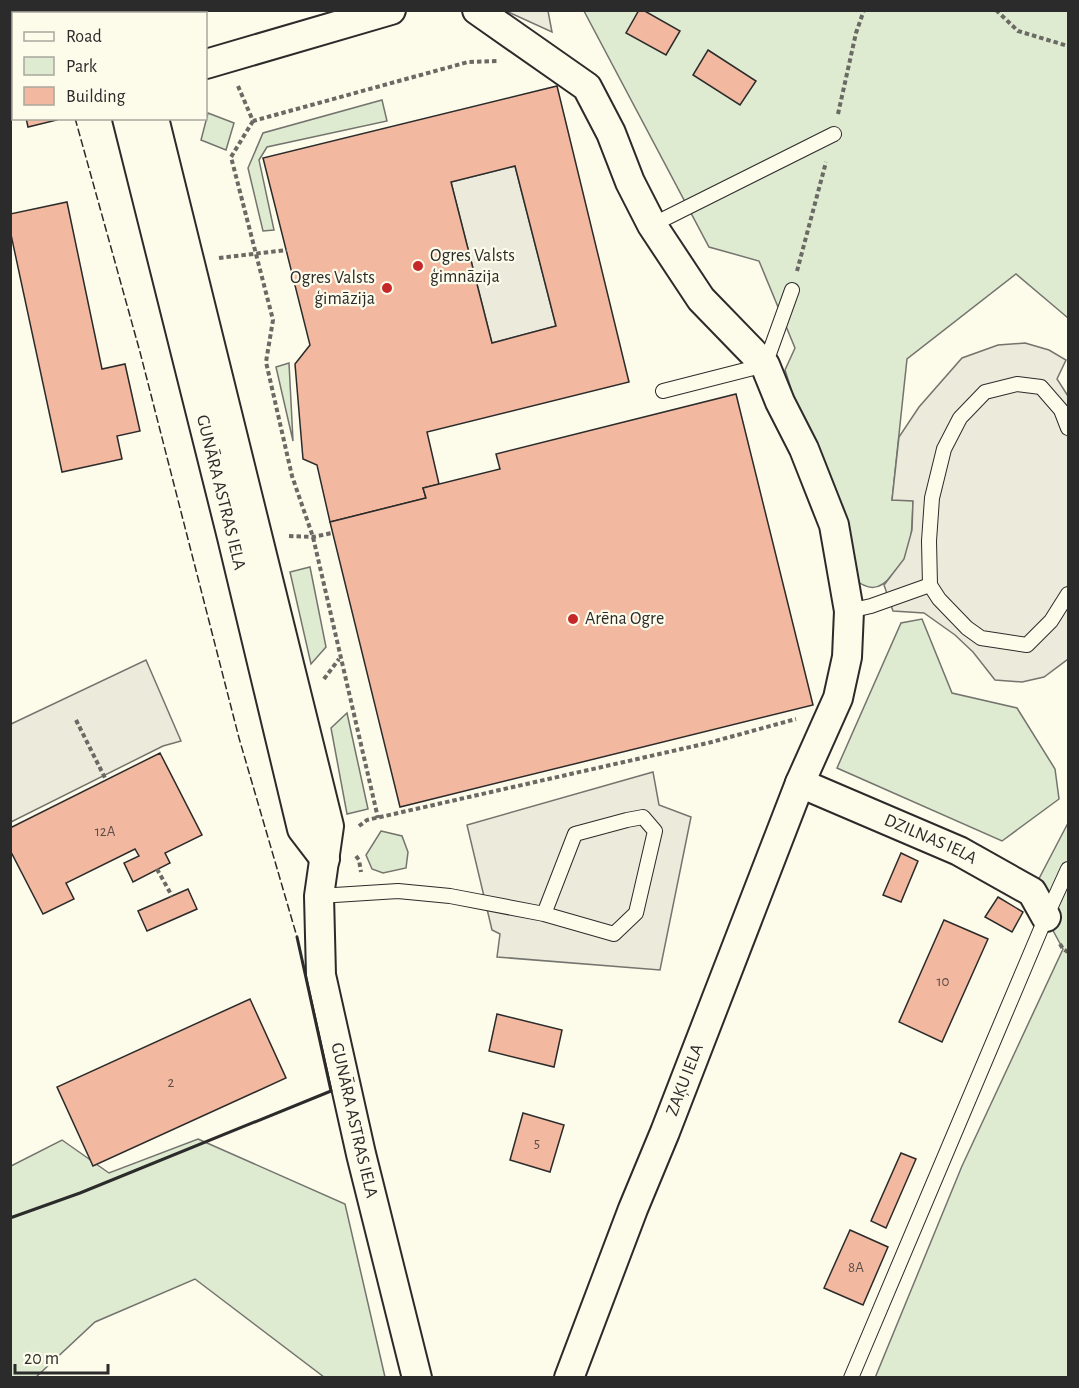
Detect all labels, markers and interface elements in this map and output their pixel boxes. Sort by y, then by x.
legend [12,12,207,120]
text: Road [66,28,102,46]
text: Park [66,58,98,76]
text: Building [66,88,126,106]
place label: Ogres Valsts ģimnāzija [430,247,515,286]
marker: Ogres Valsts ģimnāzija [411,259,425,273]
place label: Ogres Valsts ģimāzija [290,269,375,308]
marker: Ogres Valsts ģimāzija [380,281,394,295]
street label: GUNĀRA ASTRAS IELA [193,413,249,572]
place label: Arēna Ogre [585,610,664,628]
marker: Arēna Ogre [566,612,580,626]
street label: DZILNAS IELA [881,811,980,868]
house number: 12A [95,824,116,839]
house number: 10 [936,974,950,989]
street label: GUNĀRA ASTRAS IELA [327,1041,381,1200]
street label: ZAĶU IELA [663,1041,708,1119]
house number: 2 [168,1075,175,1090]
house number: 5 [534,1136,540,1151]
house number: 8A [848,1260,864,1275]
scale bar [15,1337,108,1375]
text: 20 m [24,1350,59,1368]

